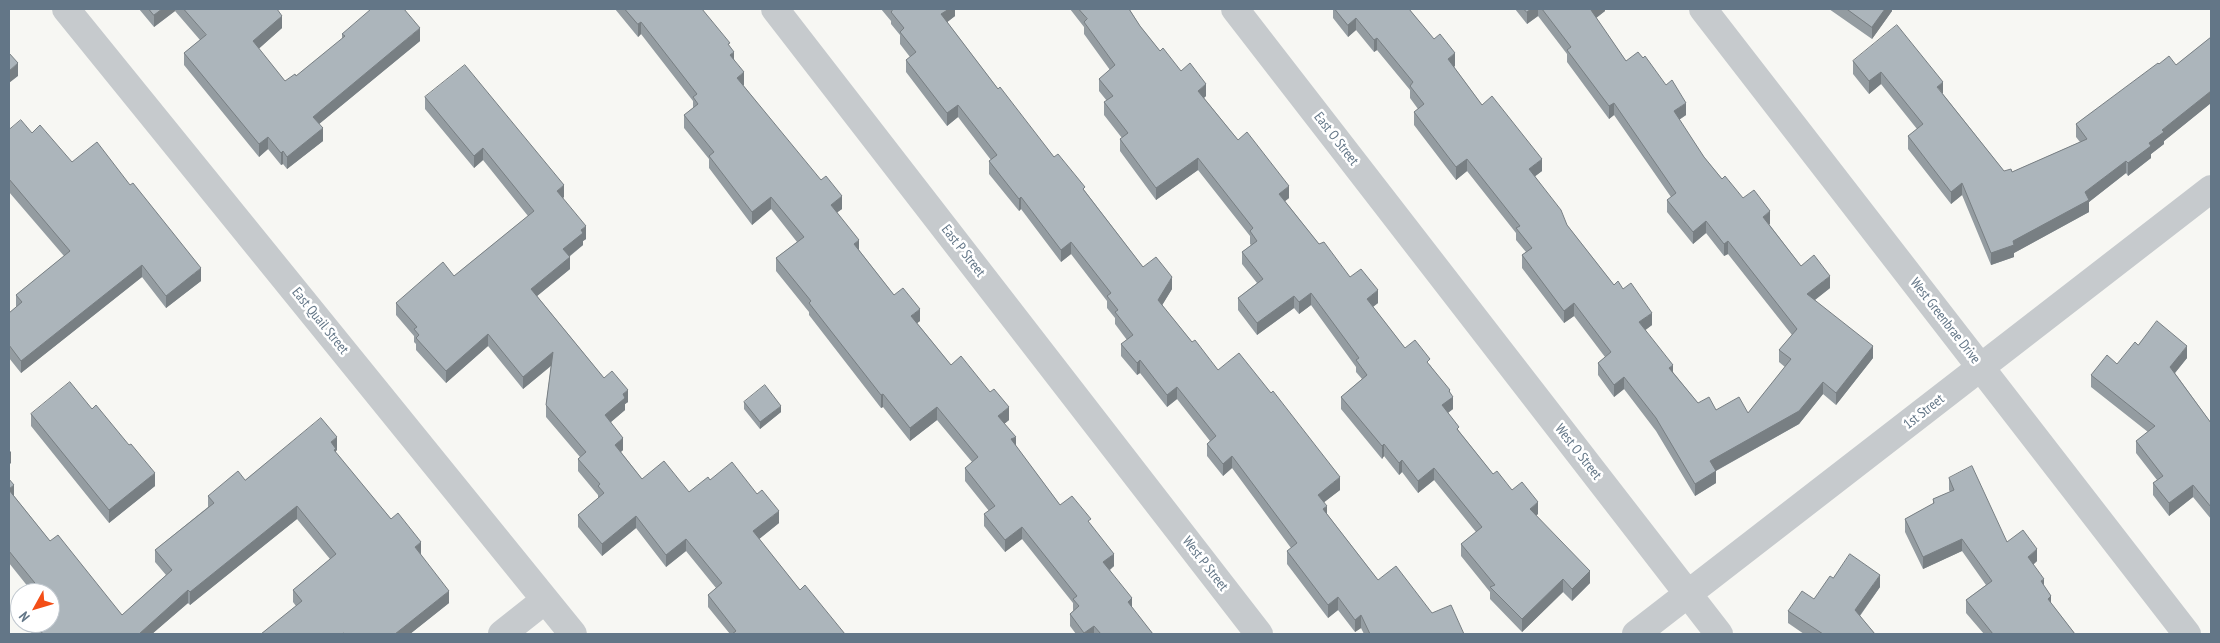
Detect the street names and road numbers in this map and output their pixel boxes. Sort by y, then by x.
street label: East O Street [1310,109,1362,169]
street label: East P Street [937,222,989,280]
street label: West Greenbrae Drive [1906,275,1984,367]
street label: East Quail Street [288,284,352,358]
street label: 1st Street [1900,391,1948,433]
street label: West O Street [1551,421,1605,483]
street label: West P Street [1179,533,1231,595]

